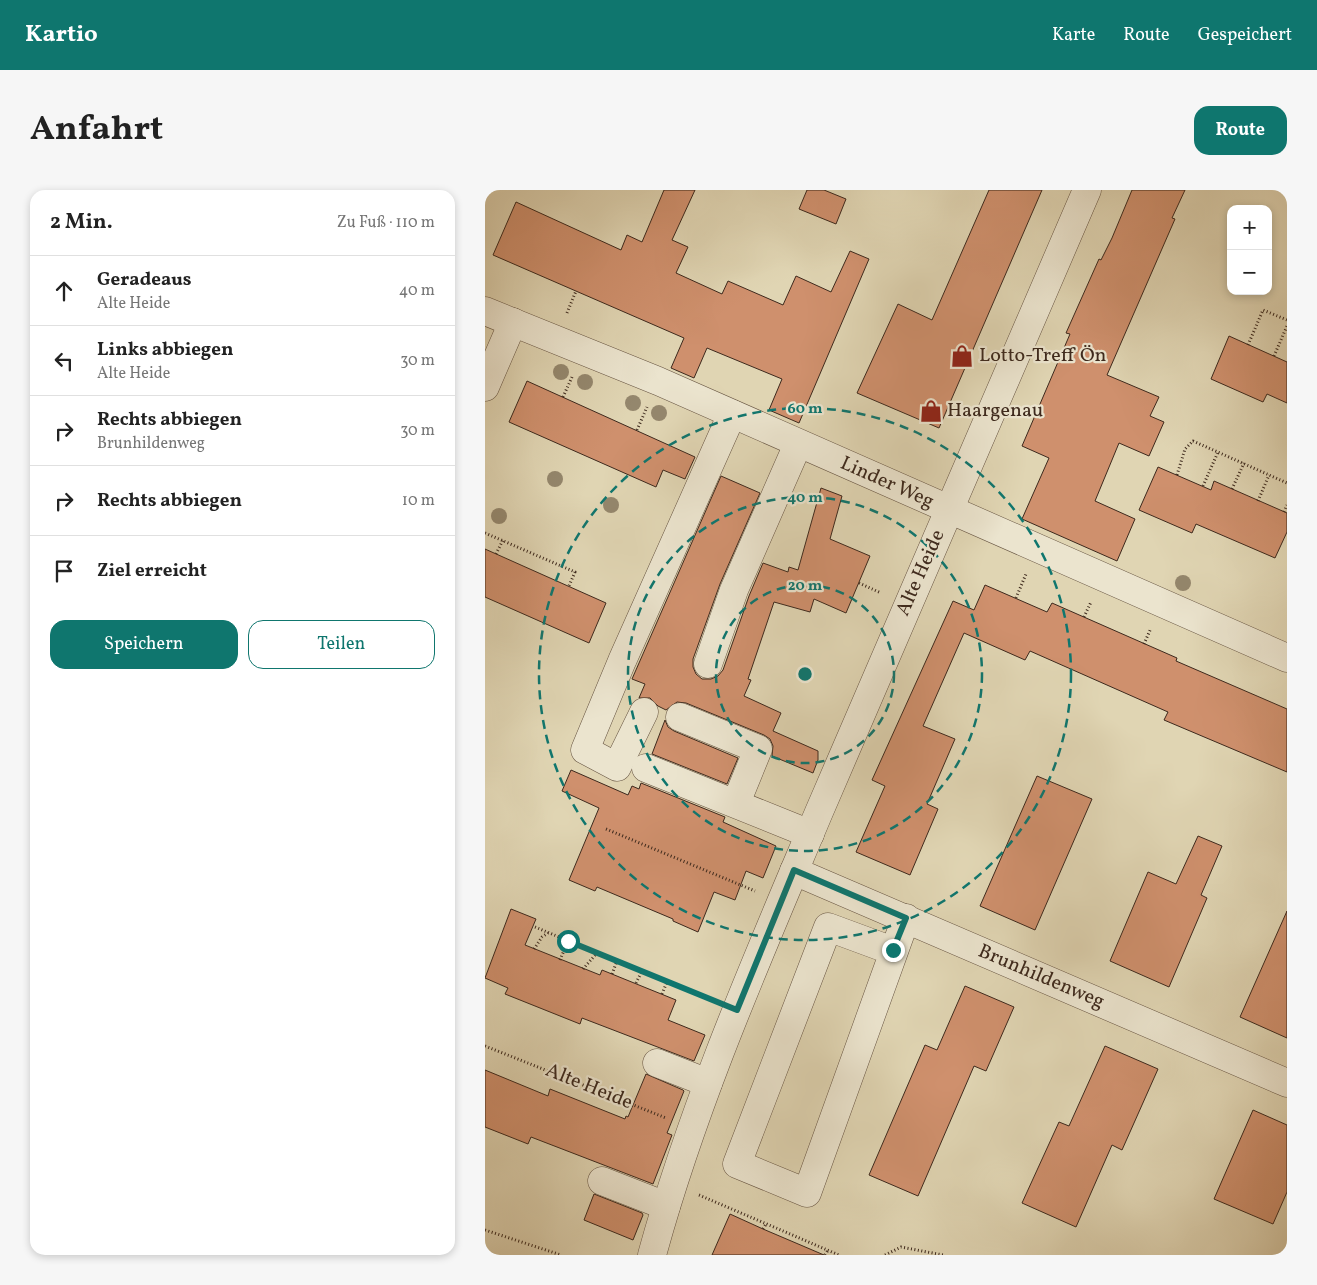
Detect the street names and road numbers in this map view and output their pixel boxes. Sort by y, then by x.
street label: Linder Weg [836,450,938,516]
street label: Alte Heide [890,525,952,621]
street label: Brunhildenweg [973,938,1109,1016]
street label: Alte Heide [541,1057,637,1117]

